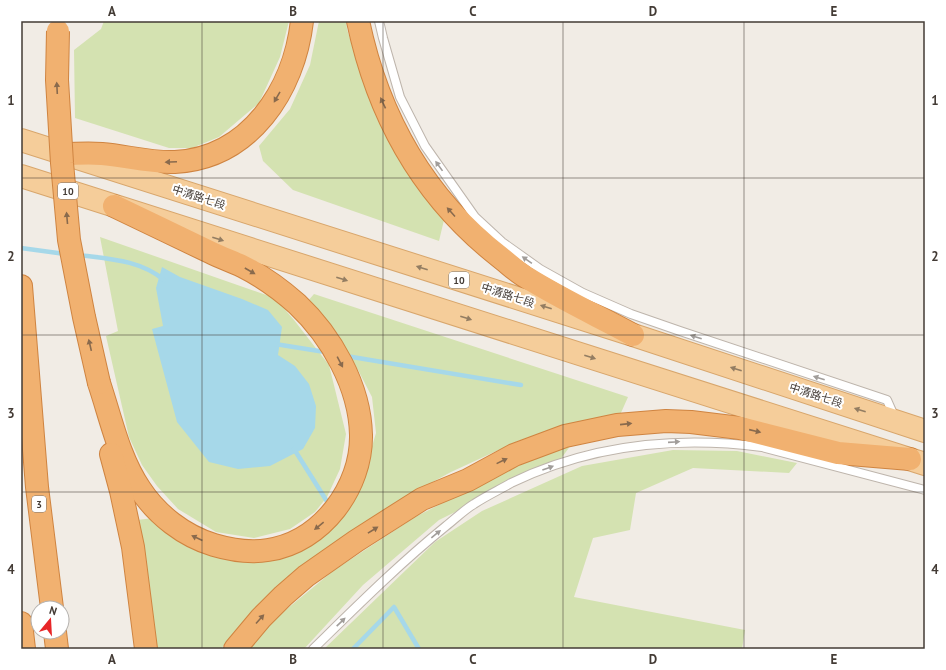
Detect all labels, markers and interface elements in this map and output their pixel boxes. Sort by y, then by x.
text: A [108,3,116,20]
text: B [289,3,297,20]
text: C [469,3,477,20]
text: D [649,3,657,20]
text: E [831,3,838,20]
one-way arrow [54,82,61,94]
one-way arrow [273,91,280,103]
text: 1 [7,92,15,109]
text: 1 [931,92,939,109]
one-way arrow [380,97,386,108]
one-way arrow [164,159,177,165]
one-way arrow [436,161,444,171]
street label: 中清路七段 [171,182,227,212]
road number: 10 [58,183,78,199]
one-way arrow [447,208,456,217]
one-way arrow [63,212,70,224]
one-way arrow [212,236,224,242]
text: 2 [7,248,15,265]
text: 2 [931,248,939,265]
one-way arrow [522,256,533,264]
one-way arrow [416,265,428,271]
one-way arrow [244,267,256,274]
road number: 10 [449,272,469,288]
one-way arrow [336,276,348,282]
street label: 中清路七段 [480,280,536,310]
one-way arrow [540,304,552,310]
one-way arrow [460,315,472,321]
one-way arrow [690,333,702,339]
one-way arrow [87,339,93,352]
one-way arrow [584,355,596,361]
one-way arrow [337,356,343,368]
one-way arrow [730,366,742,372]
one-way arrow [813,374,825,380]
street label: 中清路七段 [788,380,844,410]
text: 3 [7,405,15,422]
text: 3 [931,405,939,422]
one-way arrow [853,407,865,413]
one-way arrow [620,421,632,427]
one-way arrow [749,428,761,434]
one-way arrow [668,439,680,446]
one-way arrow [496,458,508,464]
one-way arrow [542,465,554,471]
road number: 3 [32,496,46,512]
one-way arrow [314,521,324,530]
one-way arrow [367,527,379,534]
one-way arrow [431,529,442,538]
one-way arrow [192,535,203,541]
text: 4 [7,561,15,578]
text: 4 [931,561,939,578]
north arrow [30,600,70,640]
text: N [47,603,59,618]
one-way arrow [256,614,265,624]
one-way arrow [336,617,346,627]
text: A [108,651,116,668]
text: B [289,651,297,668]
text: C [469,651,477,668]
text: D [649,651,657,668]
text: E [831,651,838,668]

